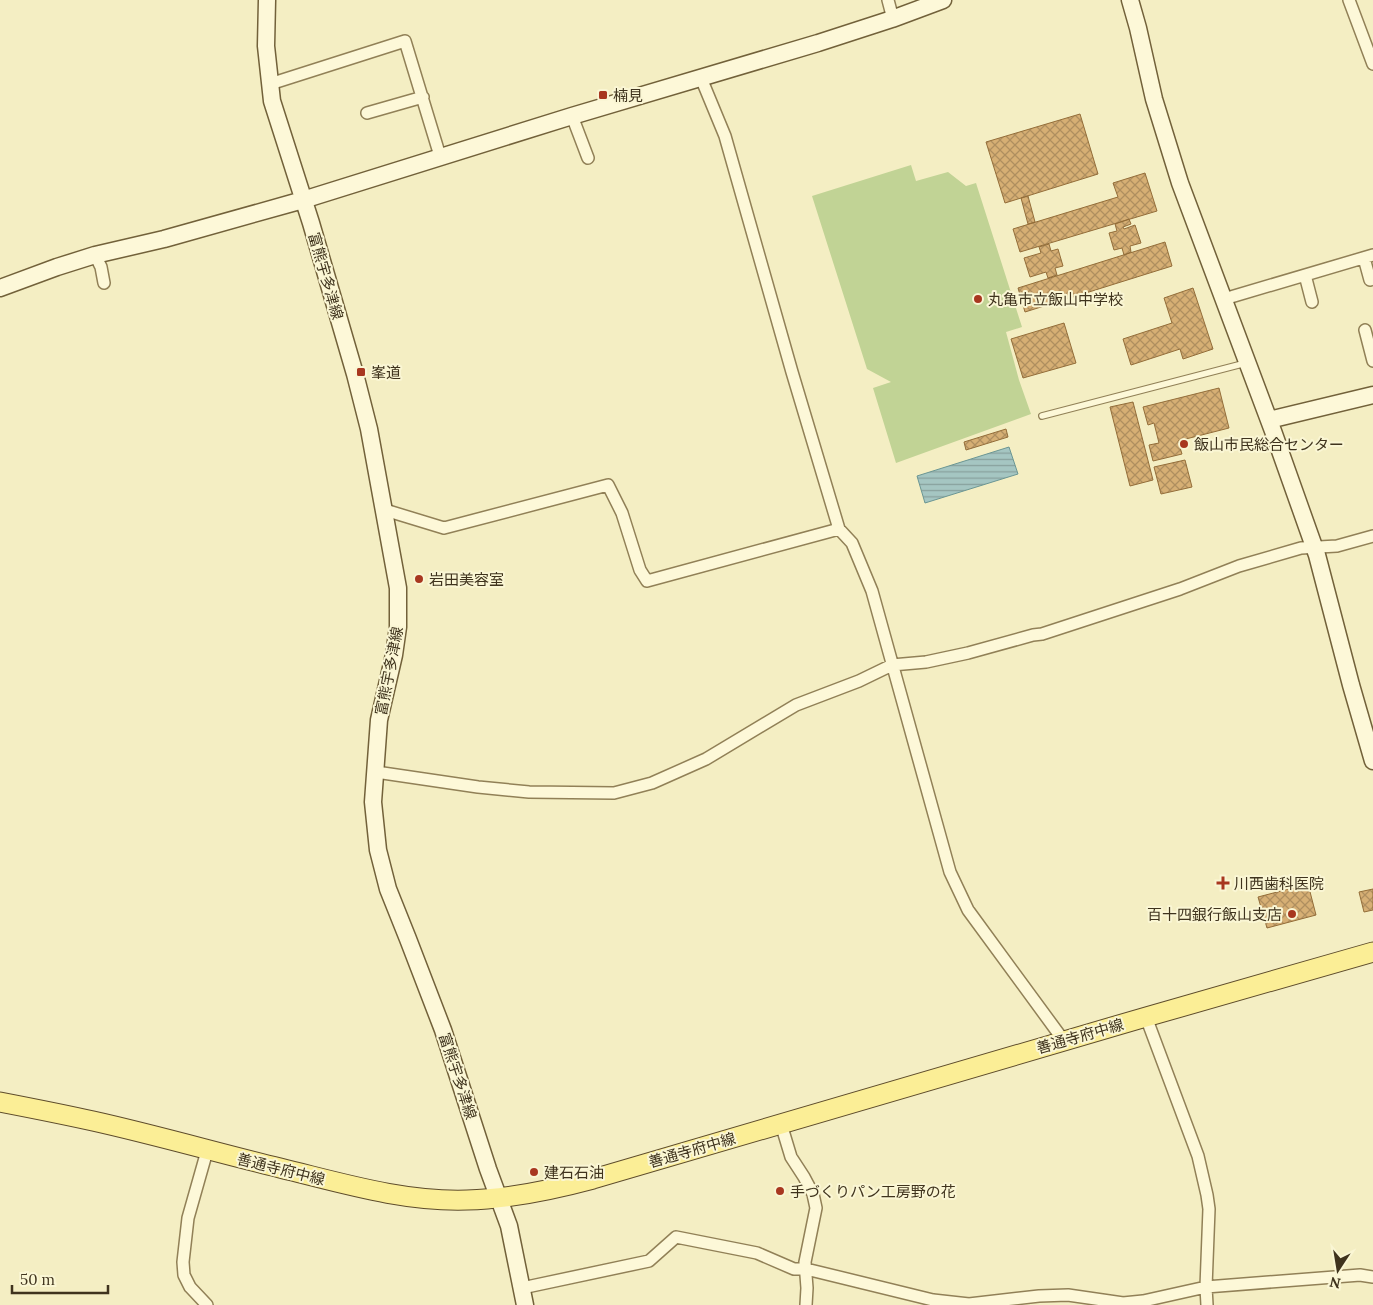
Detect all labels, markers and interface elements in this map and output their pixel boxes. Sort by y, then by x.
place label: 楠見 [613,86,643,105]
marker: 楠見 [597,89,609,101]
street label: 富熊宇多津線 [304,230,348,322]
place label: 丸亀市立飯山中学校 [988,290,1123,309]
marker: 丸亀市立飯山中学校 [972,293,984,305]
place label: 峯道 [371,363,401,382]
marker: 峯道 [355,366,367,378]
place label: 飯山市民総合センター [1194,435,1344,454]
marker: 飯山市民総合センター [1178,438,1190,450]
place label: 岩田美容室 [429,570,504,589]
marker: 岩田美容室 [413,573,425,585]
street label: 富熊宇多津線 [371,625,407,717]
place label: 川西歯科医院 [1234,874,1324,893]
marker: 川西歯科医院 [1216,876,1230,890]
place label: 百十四銀行飯山支店 [1147,905,1282,924]
marker: 百十四銀行飯山支店 [1286,908,1298,920]
street label: 善通寺府中線 [1034,1014,1126,1058]
street label: 富熊宇多津線 [435,1030,481,1122]
street label: 善通寺府中線 [646,1128,738,1172]
street label: 善通寺府中線 [235,1149,327,1189]
place label: 建石石油 [544,1163,604,1182]
marker: 建石石油 [528,1166,540,1178]
place label: 手づくりパン工房野の花 [790,1182,956,1201]
marker: 手づくりパン工房野の花 [774,1185,786,1197]
north arrow [1313,1245,1363,1295]
scale bar [12,1262,109,1294]
text: 50 m [20,1270,55,1289]
text: N [1328,1273,1342,1293]

